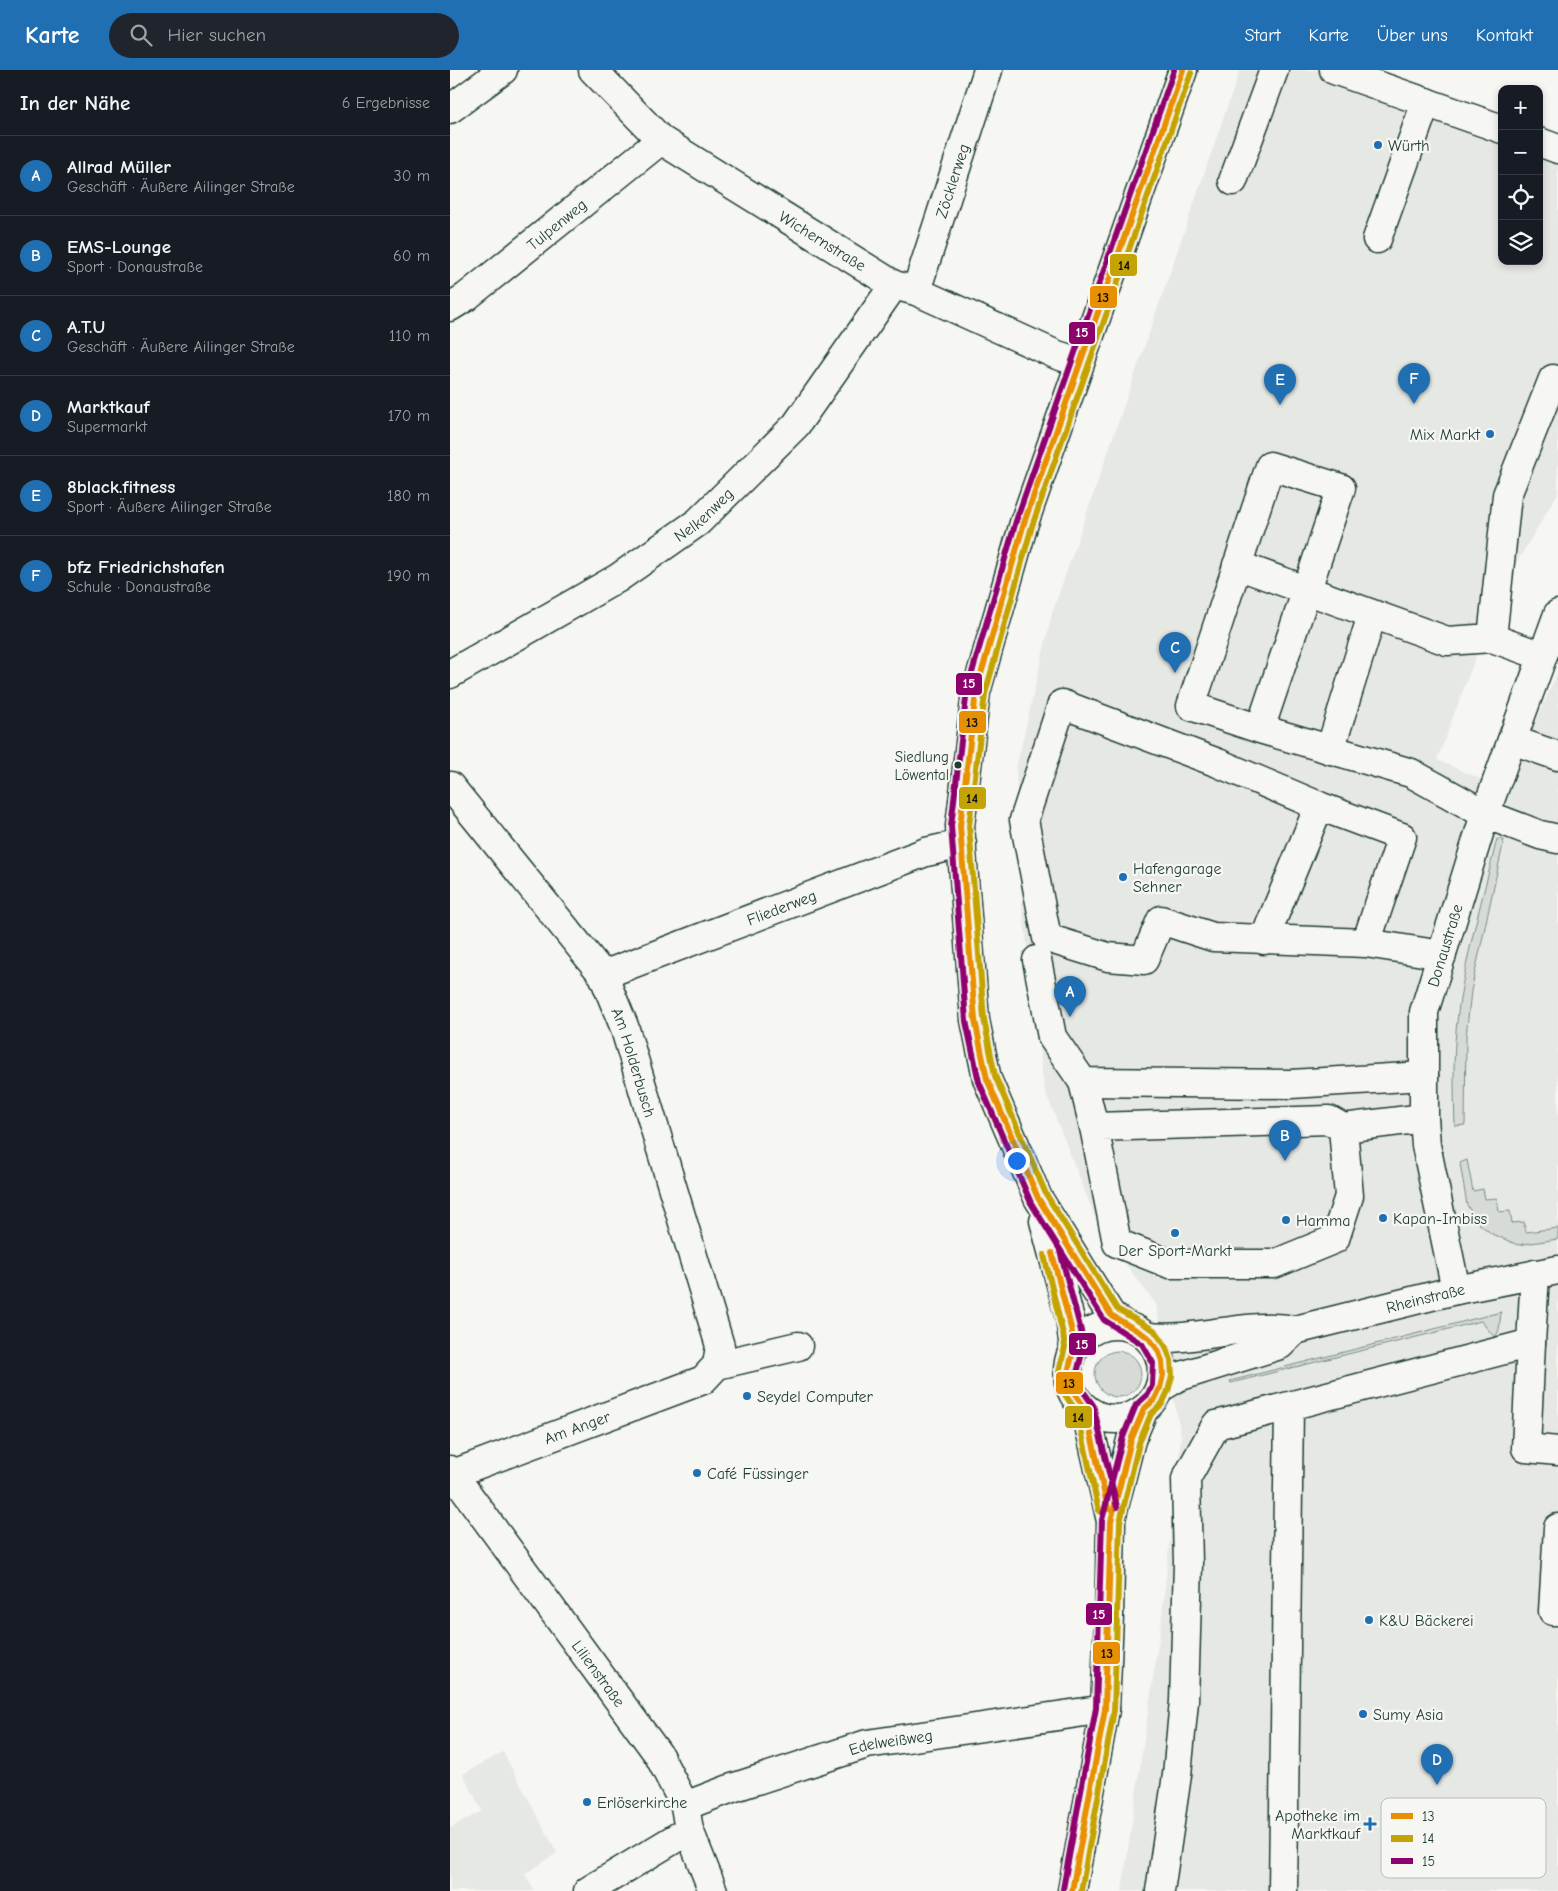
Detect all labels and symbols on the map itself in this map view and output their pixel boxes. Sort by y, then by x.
place label: Würth [1388,137,1430,155]
marker: Würth [1372,139,1384,151]
street label: Zöcklerweg [932,142,973,220]
street label: Tulpenweg [524,196,590,254]
street label: Wichernstraße [775,208,869,275]
line badge: 14 [1109,253,1138,277]
text: 14 [1118,257,1130,274]
line badge: 13 [1089,285,1118,309]
text: 13 [1097,289,1109,306]
line badge: 15 [1068,321,1096,345]
text: 15 [1076,324,1088,341]
pin: F [1398,363,1430,404]
pin: E [1264,364,1296,405]
place label: Mix Markt [1410,426,1480,444]
marker: Mix Markt [1484,428,1496,440]
street label: Nelkenweg [671,485,737,546]
pin: C [1159,632,1191,673]
line badge: 15 [955,672,983,696]
text: 15 [963,675,975,692]
line badge: 13 [958,710,987,734]
text: 13 [966,714,978,731]
place label: Siedlung Löwental [895,748,949,784]
marker: Siedlung Löwental [953,760,963,770]
line badge: 14 [958,786,987,810]
text: 14 [966,790,978,807]
place label: Hafengarage Sehner [1133,860,1221,896]
marker: Hafengarage Sehner [1117,871,1129,883]
street label: Fliederweg [744,887,819,929]
street label: Donaustraße [1424,902,1467,989]
pin: A [1054,976,1086,1017]
street label: Am Holderbusch [607,1005,659,1120]
pin: B [1269,1120,1301,1161]
your location [1004,1148,1030,1174]
place label: Kapan-Imbiss [1393,1210,1488,1228]
place label: Hamma [1296,1212,1351,1230]
marker: Kapan-Imbiss [1377,1212,1389,1224]
marker: Hamma [1280,1214,1292,1226]
marker: Der Sport-Markt [1169,1227,1181,1239]
place label: Der Sport-Markt [1118,1242,1232,1260]
street label: Rheinstraße [1384,1280,1467,1317]
line badge: 15 [1068,1332,1097,1356]
text: 15 [1076,1336,1088,1353]
line badge: 13 [1055,1371,1084,1395]
text: 13 [1063,1375,1075,1392]
place label: Seydel Computer [757,1388,873,1406]
marker: Seydel Computer [741,1390,753,1402]
line badge: 14 [1064,1405,1093,1429]
street label: Am Anger [542,1407,613,1448]
text: 14 [1072,1409,1084,1426]
place label: Café Füssinger [707,1465,809,1483]
marker: Café Füssinger [691,1467,703,1479]
line badge: 15 [1085,1602,1113,1626]
text: 15 [1093,1606,1105,1623]
place label: K&U Bäckerei [1379,1612,1474,1630]
marker: K&U Bäckerei [1363,1614,1375,1626]
street label: Lilienstraße [568,1637,628,1711]
line badge: 13 [1092,1641,1121,1665]
text: 13 [1101,1645,1113,1662]
place label: Sumy Asia [1373,1706,1444,1724]
marker: Sumy Asia [1357,1708,1369,1720]
street label: Edelweißweg [847,1726,934,1759]
pin: D [1421,1744,1453,1785]
place label: Erlöserkirche [597,1794,687,1812]
marker: Erlöserkirche [581,1796,593,1808]
legend [1381,1798,1546,1878]
place label: Apotheke im Marktkauf [1275,1807,1362,1843]
text: 13 [1422,1808,1435,1825]
marker: Apotheke im Marktkauf [1364,1818,1376,1830]
text: 14 [1422,1830,1435,1847]
text: 15 [1422,1853,1435,1870]

